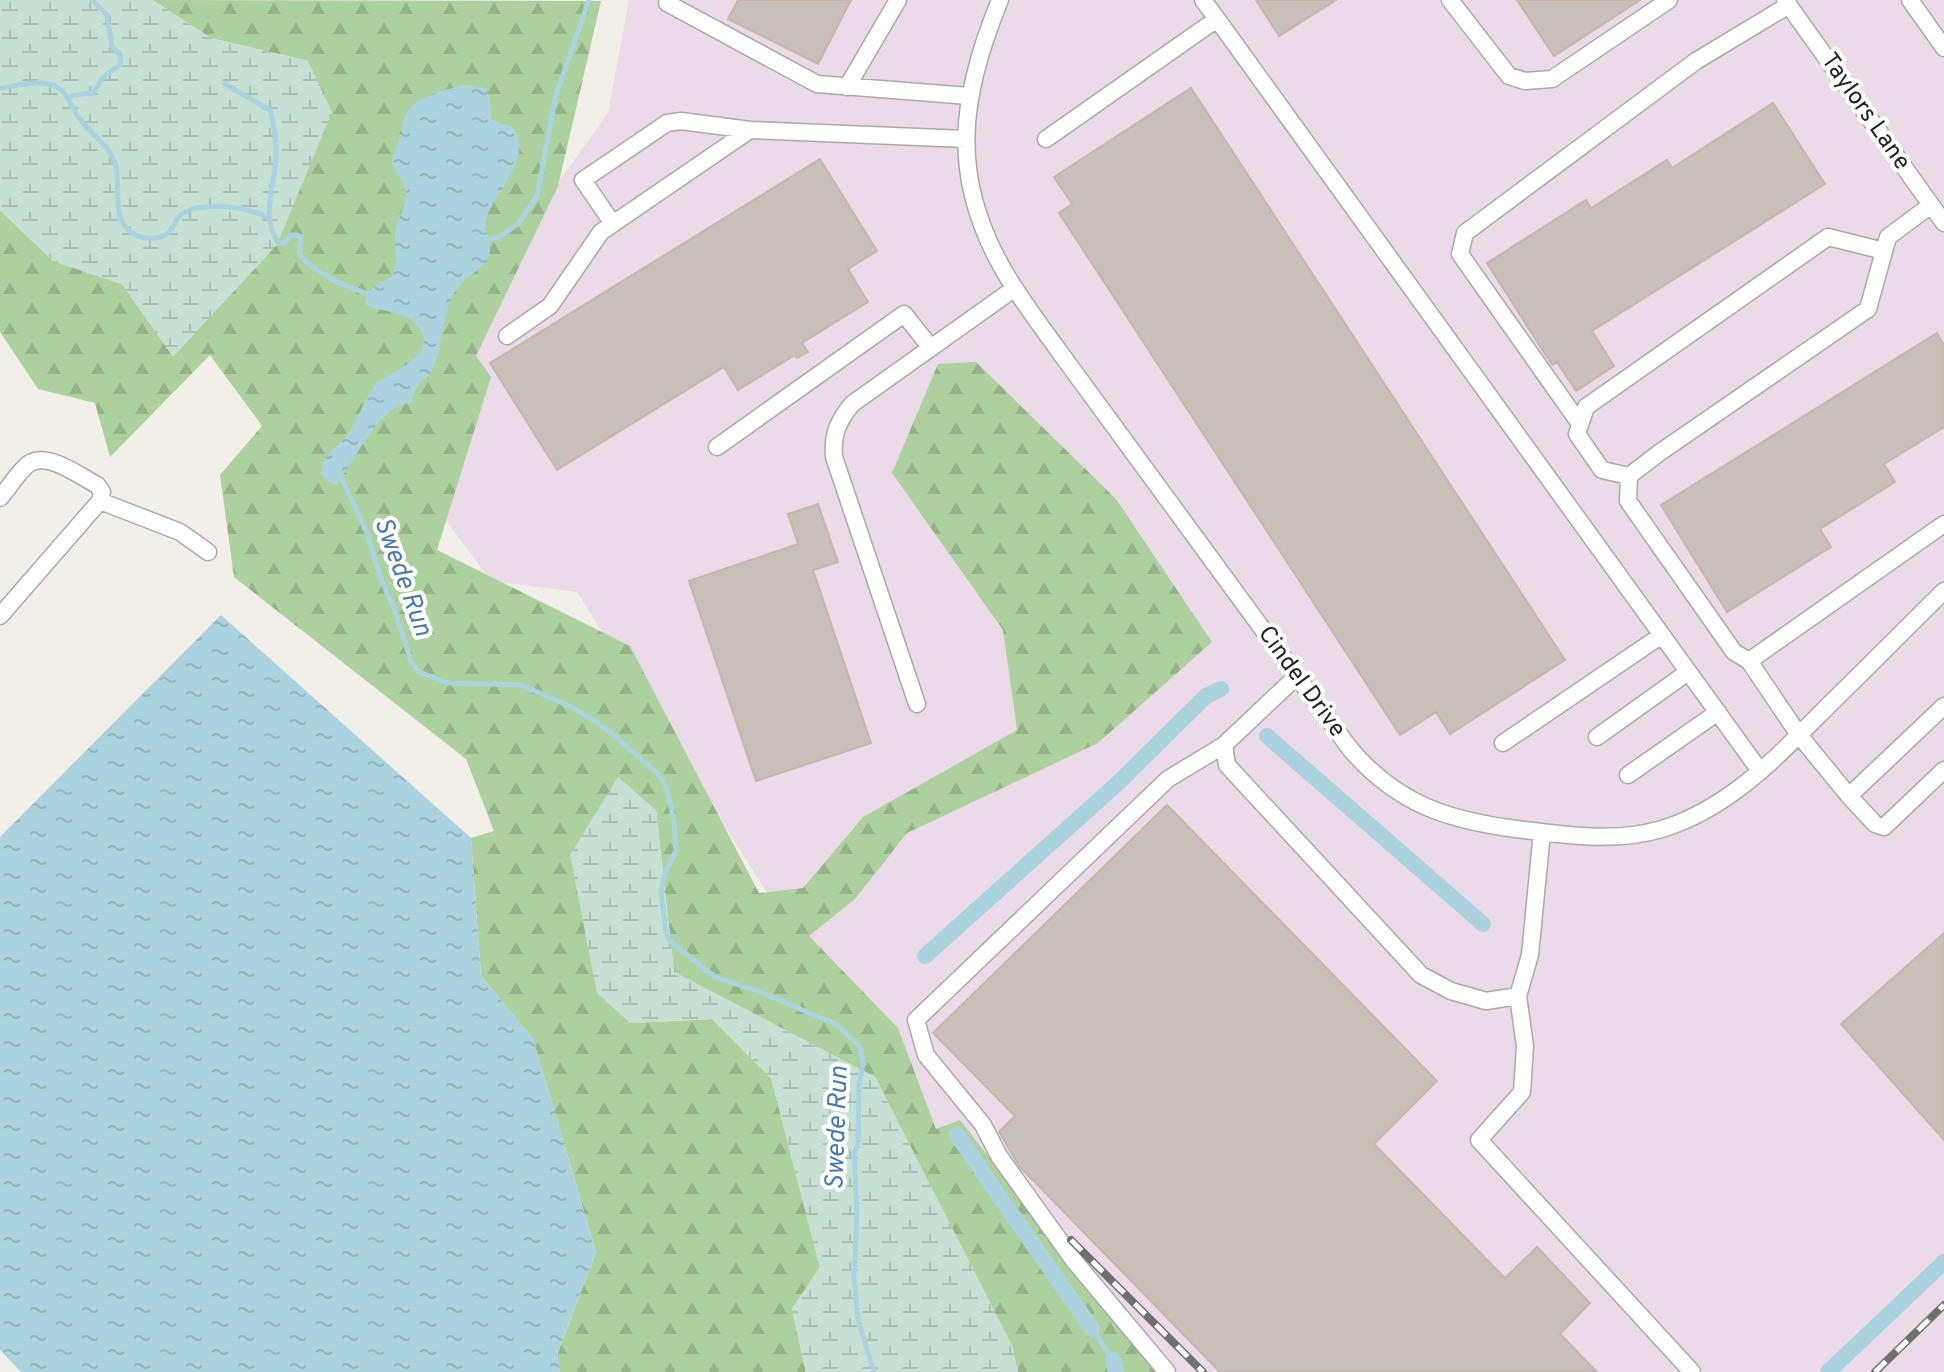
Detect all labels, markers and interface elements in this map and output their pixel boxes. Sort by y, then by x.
street label: Taylors Lane [1814,48,1916,176]
water label: Swede Run [365,513,439,641]
street label: Cindel Drive [1250,620,1352,744]
water label: Swede Run [819,1065,857,1191]

